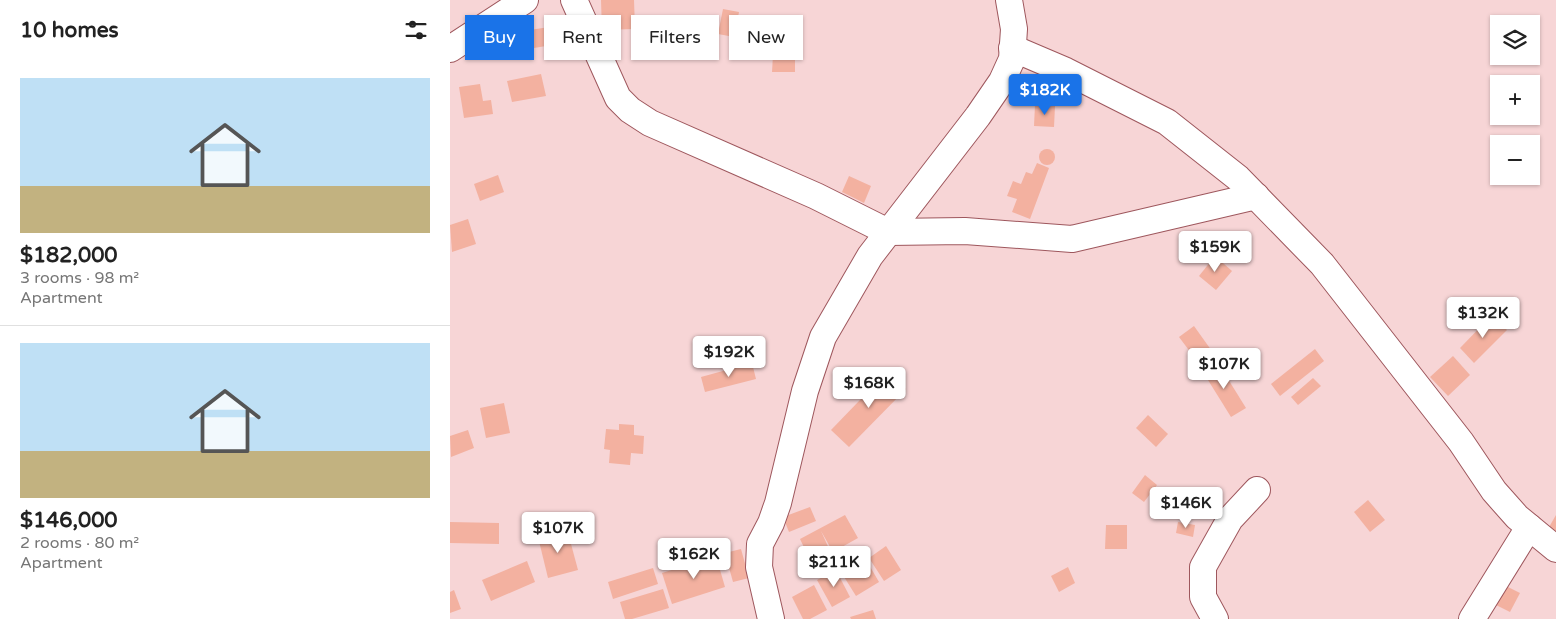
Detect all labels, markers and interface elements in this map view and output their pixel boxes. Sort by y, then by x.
chip: Buy [465,15,534,60]
chip: Rent [544,15,621,60]
chip: Filters [631,15,719,60]
chip: New [729,15,803,60]
map controls [1490,15,1540,185]
button: layers [1490,15,1540,65]
icon: filters [402,16,430,44]
text: 10 homes [20,18,119,43]
pin: $182K [1010,74,1080,116]
button: + [1490,75,1540,125]
text: $182K [1020,80,1070,100]
icon: home [180,110,270,200]
button: − [1490,135,1540,185]
pin: $159K [1180,230,1250,273]
text: $159K [1190,237,1240,257]
text: $182,000 [20,243,118,268]
text: 3 rooms · 98 m² [20,268,139,288]
text: Apartment [20,288,103,308]
pin: $132K [1448,296,1518,339]
text: $132K [1458,303,1508,323]
pin: $192K [694,336,764,378]
text: $192K [704,342,754,362]
pin: $107K [1189,348,1259,390]
text: $107K [1199,354,1249,374]
pin: $168K [834,366,904,409]
text: $168K [844,373,894,393]
icon: home [180,376,270,466]
pin: $146K [1151,486,1221,529]
text: $146K [1161,493,1211,513]
text: $146,000 [20,508,118,533]
pin: $107K [523,512,593,554]
text: $107K [533,518,583,538]
text: 2 rooms · 80 m² [20,533,139,553]
pin: $162K [659,538,729,580]
text: $162K [669,544,719,564]
pin: $211K [799,546,869,588]
text: $211K [809,552,859,572]
text: Apartment [20,553,103,573]

